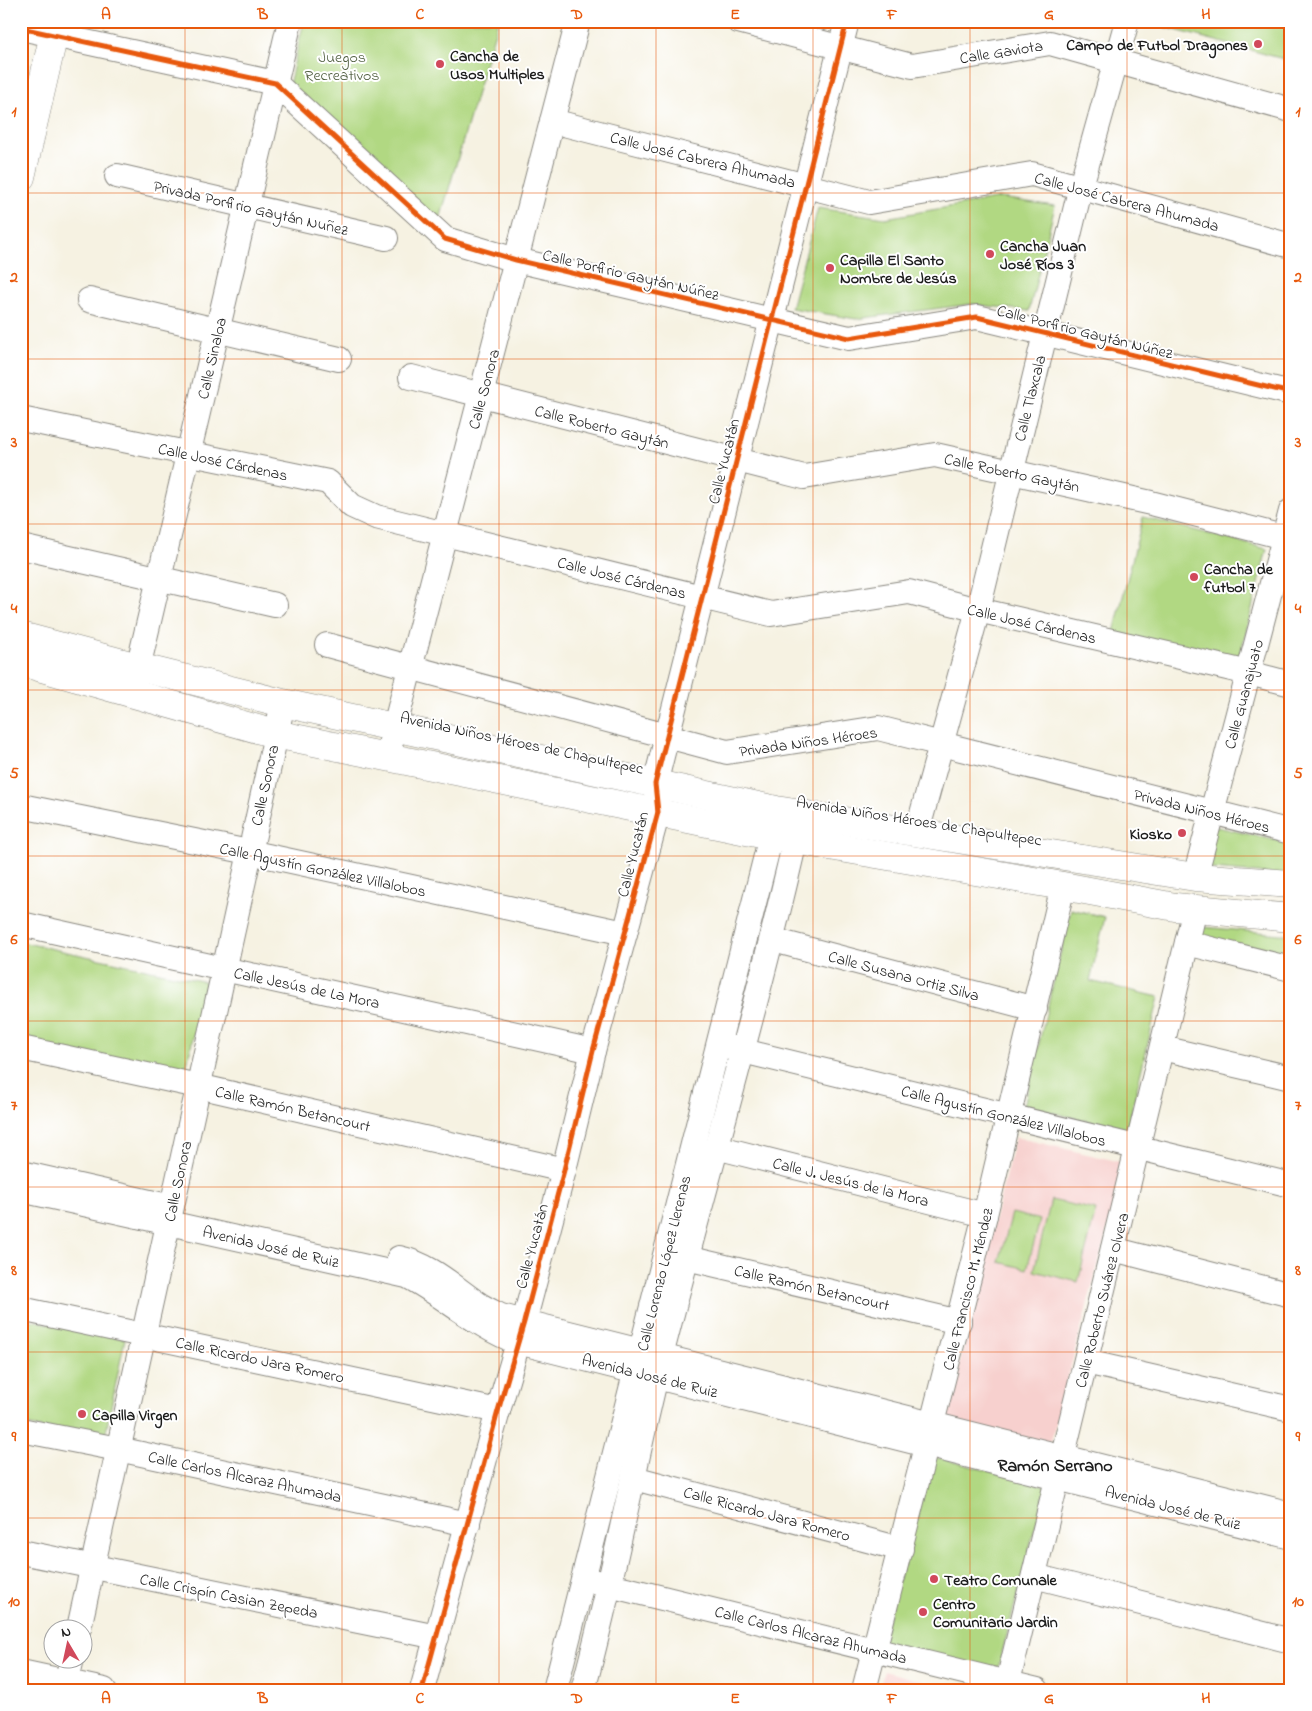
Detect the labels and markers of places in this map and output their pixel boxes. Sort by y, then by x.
place label: Campo de Futbol Dragones [1066,34,1248,59]
marker: Campo de Futbol Dragones [1252,38,1264,50]
place label: Cancha de Usos Multiples [450,45,545,87]
marker: Cancha de Usos Multiples [434,58,446,70]
place label: Cancha Juan José Ríos 3 [1000,235,1086,277]
marker: Cancha Juan José Ríos 3 [984,248,996,260]
place label: Capilla El Santo Nombre de Jesús [840,249,957,291]
marker: Capilla El Santo Nombre de Jesús [824,262,836,274]
place label: Cancha de futbol 7 [1203,558,1274,600]
marker: Cancha de futbol 7 [1188,571,1200,583]
place label: Kiosko [1130,823,1172,847]
marker: Kiosko [1176,827,1188,839]
place label: Capilla Virgen [92,1404,178,1429]
marker: Capilla Virgen [76,1408,88,1420]
place label: Teatro Comunale [944,1569,1057,1593]
marker: Teatro Comunale [928,1573,940,1585]
place label: Centro Comunitario Jardin [933,1593,1058,1635]
marker: Centro Comunitario Jardin [917,1606,929,1618]

